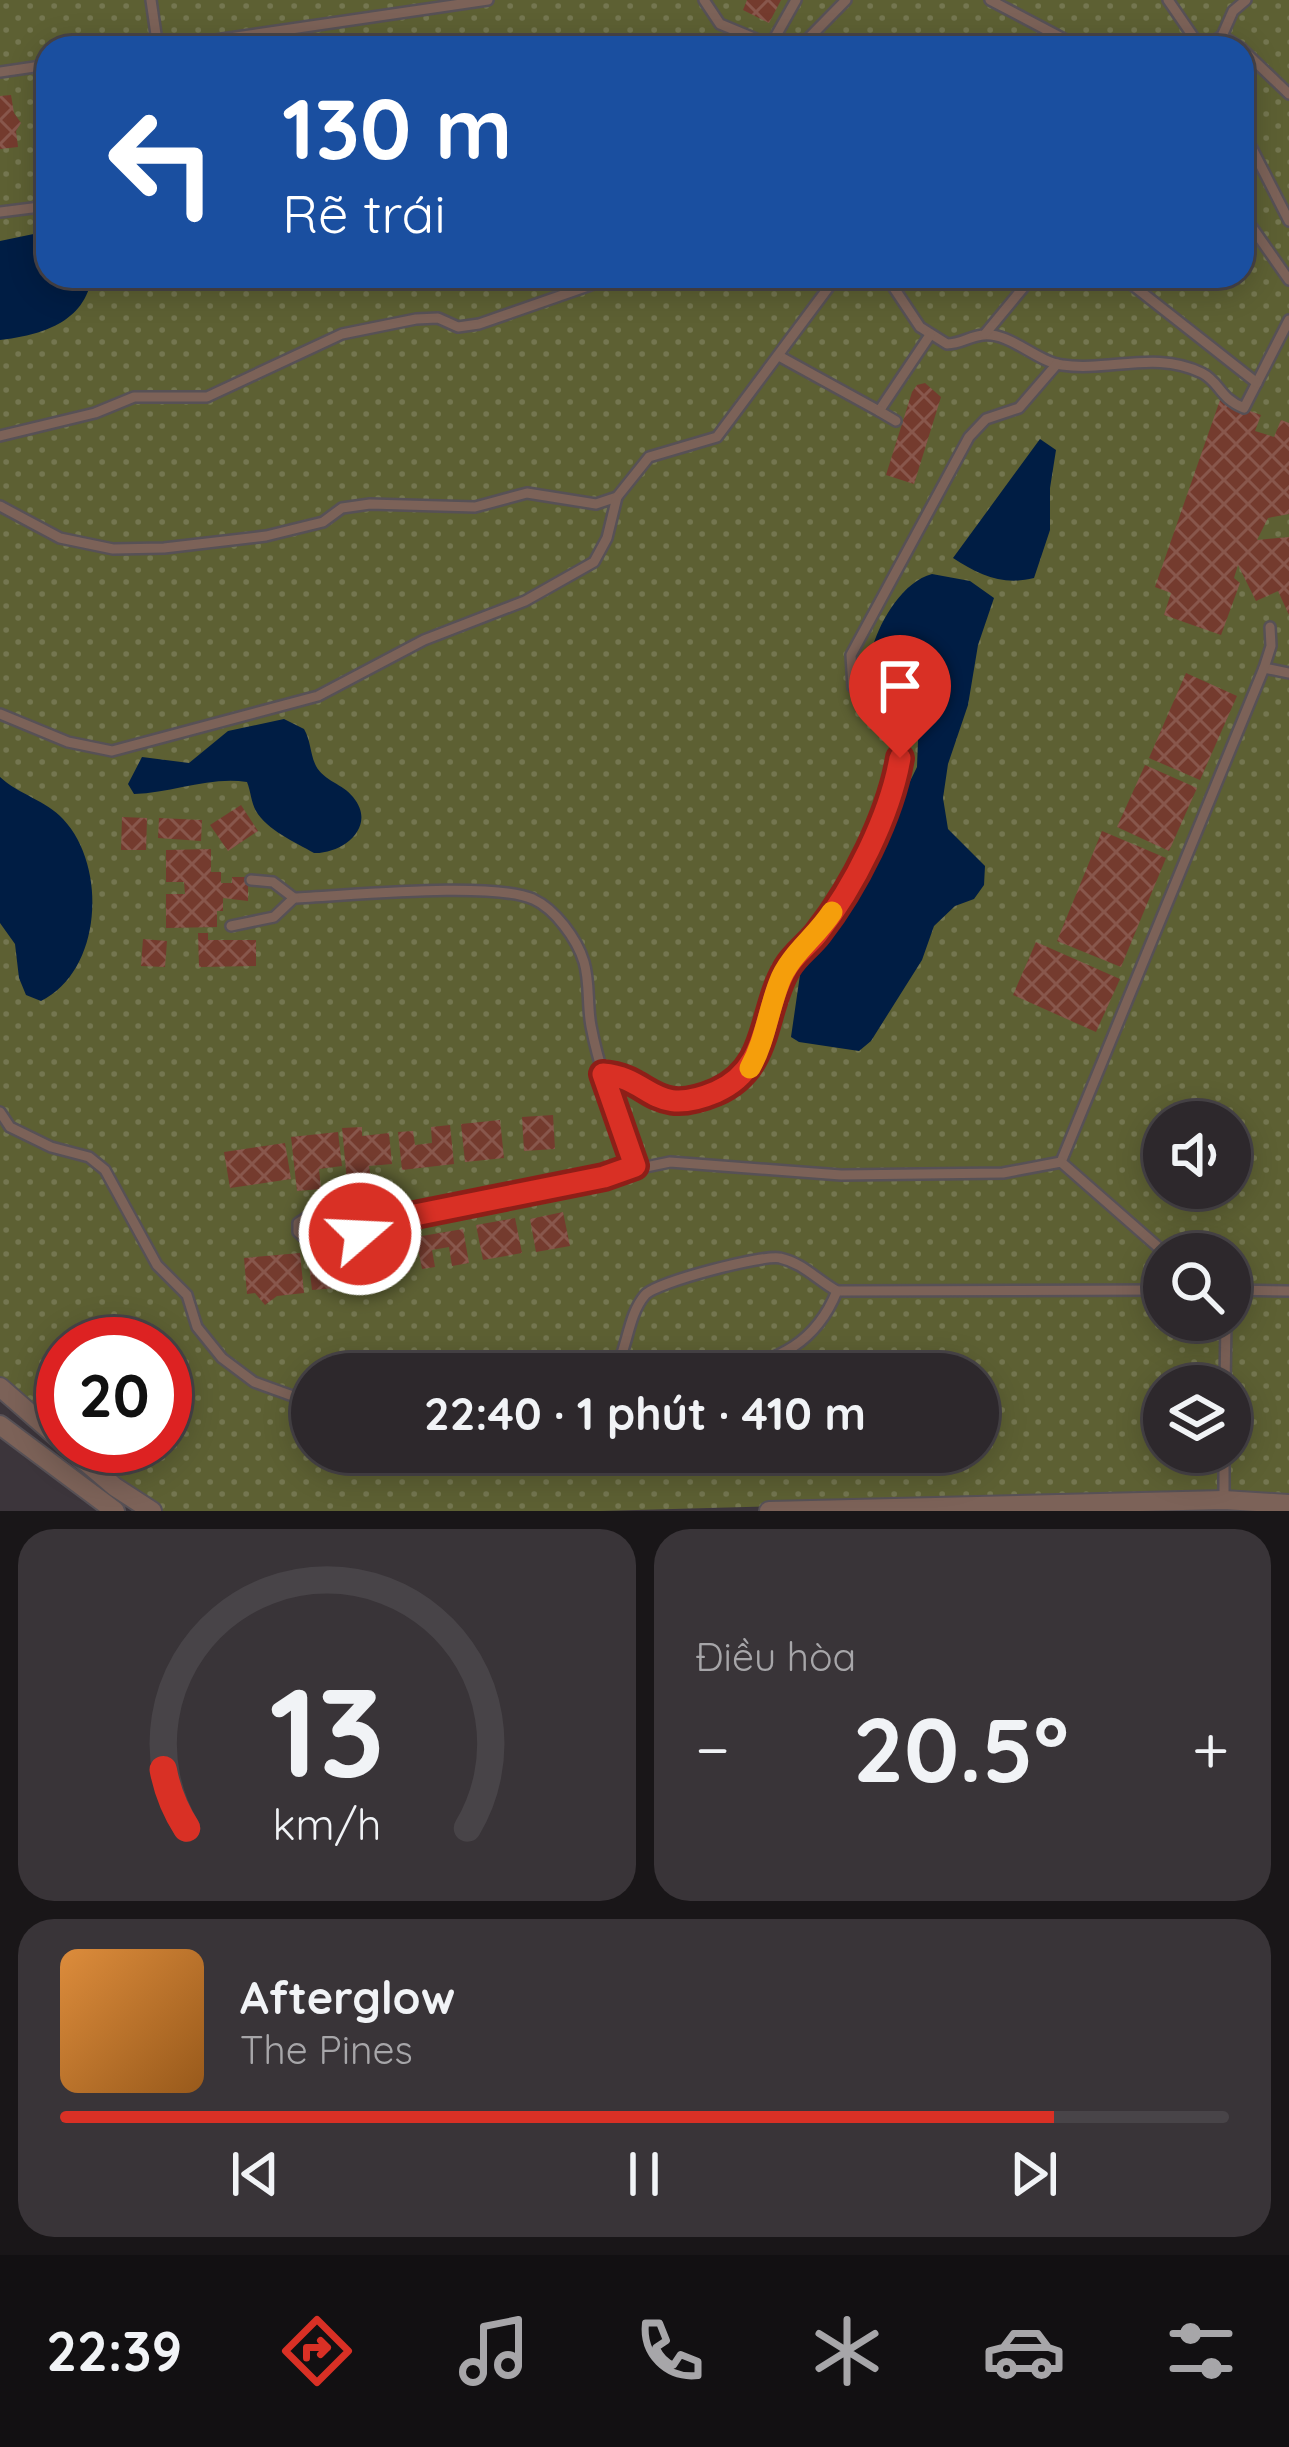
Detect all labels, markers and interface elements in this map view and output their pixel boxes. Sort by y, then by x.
text: 130 m [282,75,512,180]
icon: left [84,84,240,240]
text: Rẽ trái [282,179,446,247]
pin [849,635,951,758]
icon: arrive [867,653,933,719]
map controls [1143,1101,1251,1473]
button: sound [1143,1101,1251,1209]
position arrow [297,1171,423,1297]
button: search [1143,1233,1251,1341]
speed limit sign: 20 [36,1317,192,1473]
button: layers [1143,1365,1251,1473]
text: 22:40 · 1 phút · 410 m [424,1385,866,1441]
text: Điều hòa [696,1632,856,1681]
text: 13 [269,1652,385,1808]
text: 20.5° [853,1692,1069,1805]
text: − [696,1707,730,1790]
text: + [1192,1707,1229,1790]
text: km/h [272,1797,381,1851]
text: Afterglow [240,1969,455,2025]
text: The Pines [240,2025,413,2074]
icon: previous [222,2141,288,2207]
icon: pause [611,2141,677,2207]
icon: next [1001,2141,1067,2207]
icon: directions [275,2309,359,2393]
icon: music [452,2309,536,2393]
icon: phone [628,2309,712,2393]
icon: climate [805,2309,889,2393]
icon: car [982,2309,1066,2393]
icon: filters [1159,2309,1243,2393]
text: 22:39 [46,2317,182,2385]

